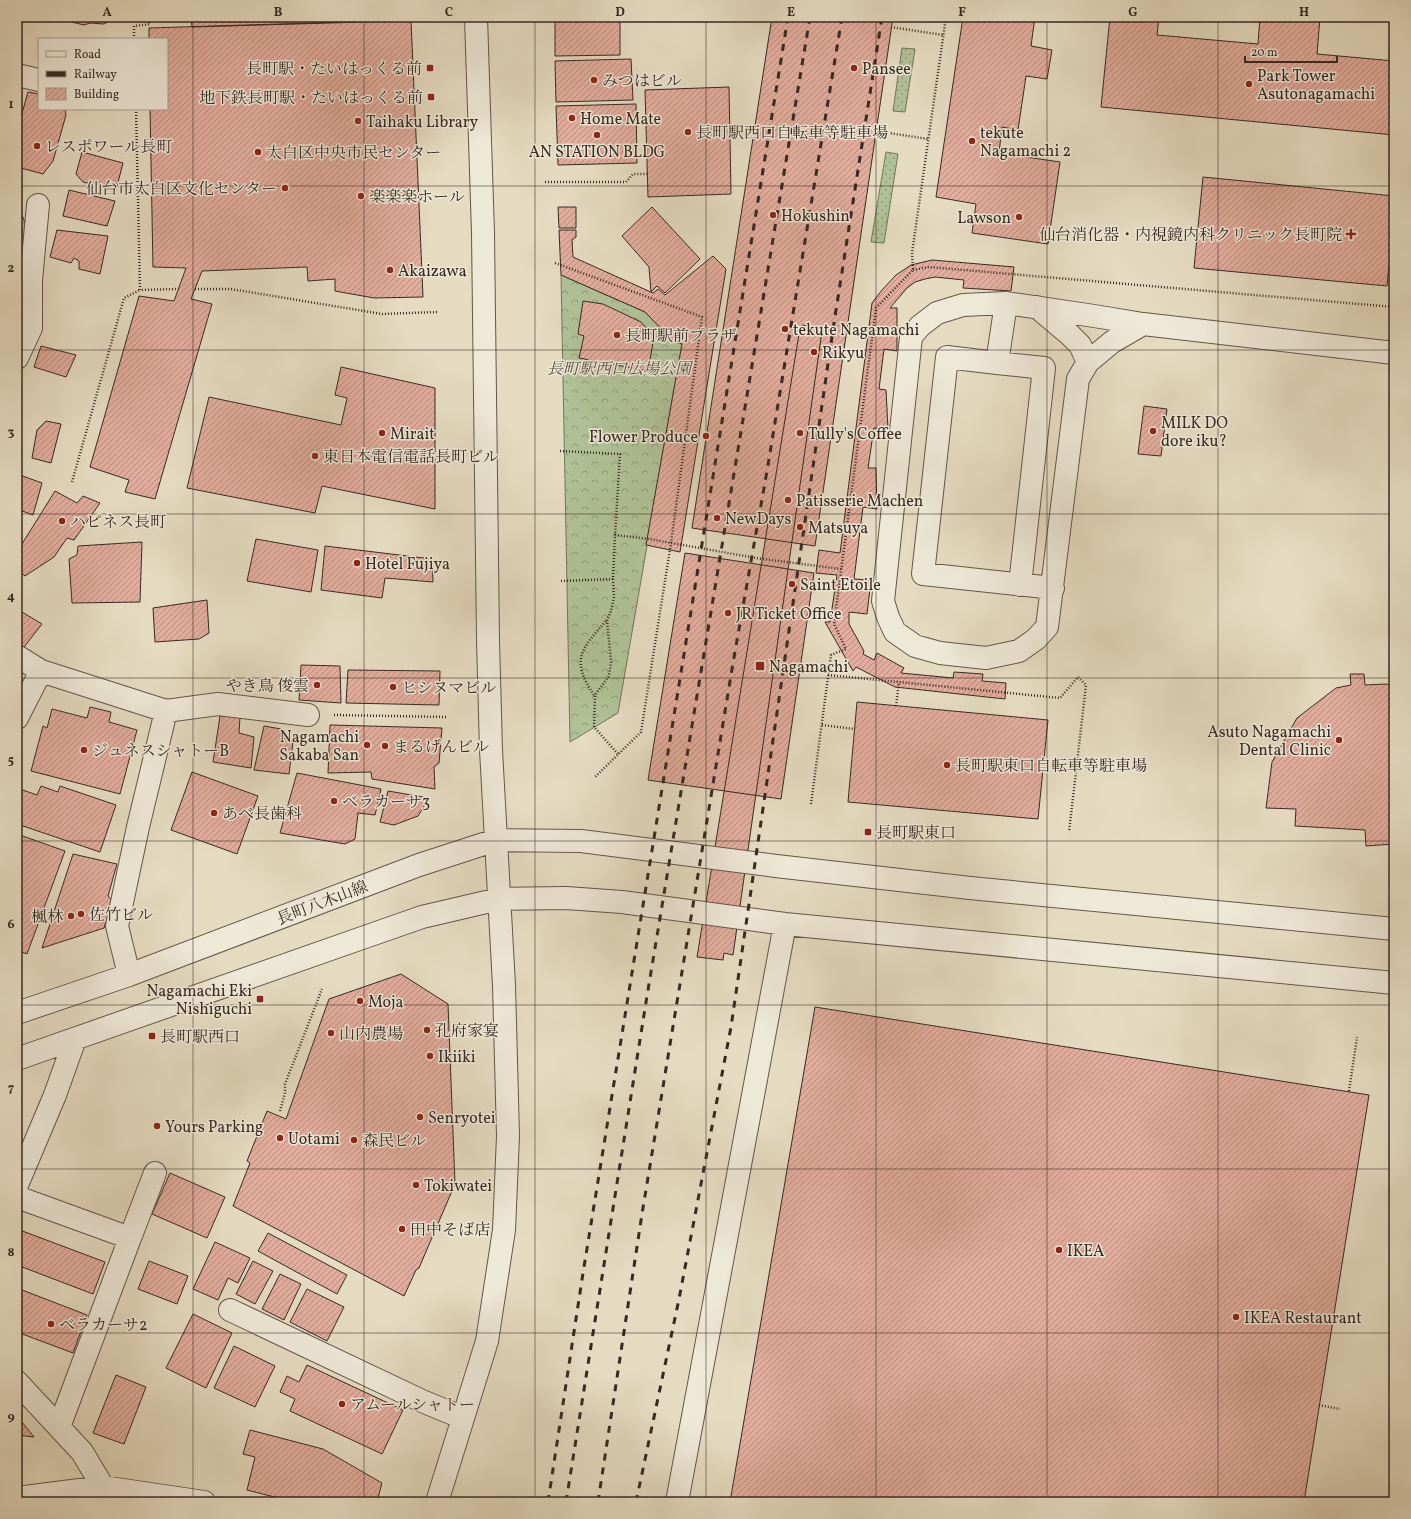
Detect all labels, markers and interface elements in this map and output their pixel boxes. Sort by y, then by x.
text: A [102,4,112,22]
text: B [274,4,283,22]
text: C [445,4,453,22]
text: D [615,4,625,22]
text: E [787,4,795,22]
text: F [958,4,966,22]
text: G [1128,4,1138,22]
text: H [1299,4,1309,22]
legend [38,38,168,110]
scale bar [1245,38,1337,64]
text: 20 m [1251,45,1278,61]
text: Road [74,47,101,63]
place label: 長町駅・たいはっくる前 [246,59,422,81]
place label: Pansee [862,59,911,81]
marker: 長町駅・たいはっくる前 [425,63,435,73]
marker: Pansee [849,63,859,73]
place label: Park Tower Asutonagamachi [1257,66,1375,106]
text: Railway [74,67,117,83]
place label: みつはビル [602,71,682,93]
marker: みつはビル [589,75,599,85]
marker: Park Tower Asutonagamachi [1244,79,1254,89]
text: Building [74,87,119,103]
place label: 地下鉄長町駅・たいはっくる前 [199,88,423,110]
marker: 地下鉄長町駅・たいはっくる前 [426,92,436,102]
text: 1 [8,96,14,114]
place label: Home Mate [580,109,661,131]
place label: Taihaku Library [366,112,479,134]
marker: Home Mate [567,113,577,123]
marker: Taihaku Library [353,116,363,126]
place label: 長町駅西口自転車等駐車場 [696,123,888,145]
place label: tekute Nagamachi 2 [980,123,1071,163]
marker: 長町駅西口自転車等駐車場 [683,127,693,137]
marker: AN STATION BLDG [592,130,602,140]
marker: tekute Nagamachi 2 [967,136,977,146]
place label: レスポワール長町 [45,137,172,159]
marker: レスポワール長町 [32,141,42,151]
place label: AN STATION BLDG [529,142,665,164]
place label: 太白区中央市民センター [266,143,441,165]
marker: 太白区中央市民センター [253,147,263,157]
place label: 仙台市太白区文化センター [86,179,277,201]
marker: 仙台市太白区文化センター [280,183,290,193]
place label: 楽楽楽ホール [369,187,465,209]
marker: 楽楽楽ホール [356,191,366,201]
place label: Hokushin [781,206,850,228]
place label: Lawson [957,208,1011,230]
marker: Hokushin [768,210,778,220]
marker: Lawson [1014,212,1024,222]
place label: 仙台消化器・内視鏡内科クリニック長町院 [1039,225,1342,247]
marker: 仙台消化器・内視鏡内科クリニック長町院 [1345,228,1357,240]
text: 2 [8,260,15,278]
place label: Akaizawa [398,261,467,283]
marker: Akaizawa [385,265,395,275]
place label: tekute Nagamachi [793,320,919,342]
marker: tekute Nagamachi [780,324,790,334]
place label: 長町駅前プラザ [625,326,737,348]
marker: 長町駅前プラザ [612,330,622,340]
place label: Rikyu [822,343,864,365]
marker: Rikyu [809,347,819,357]
park label: 長町駅西口広場公園 [547,359,694,381]
place label: MILK DO dore iku? [1161,413,1228,453]
text: 3 [8,424,15,442]
place label: Mirait [390,424,435,446]
place label: Tully's Coffee [808,424,902,446]
marker: MILK DO dore iku? [1148,426,1158,436]
place label: Flower Produce [589,427,698,449]
marker: Mirait [377,428,387,438]
marker: Tully's Coffee [795,428,805,438]
marker: Flower Produce [701,431,711,441]
place label: 東日本電信電話長町ビル [323,447,499,469]
marker: 東日本電信電話長町ビル [310,451,320,461]
place label: Patisserie Machen [796,491,923,513]
marker: Patisserie Machen [783,495,793,505]
place label: NewDays [725,509,792,531]
place label: ハピネス長町 [70,512,166,534]
marker: NewDays [712,513,722,523]
marker: ハピネス長町 [57,516,67,526]
place label: Matsuya [808,518,868,540]
marker: Matsuya [795,522,805,532]
place label: Hotel Fujiya [365,554,450,576]
marker: Hotel Fujiya [352,558,362,568]
place label: Saint Etoile [800,575,881,597]
marker: Saint Etoile [787,579,797,589]
text: 4 [7,588,15,606]
place label: JR Ticket Office [736,604,842,626]
marker: JR Ticket Office [723,608,733,618]
place label: Nagamachi [769,657,848,679]
marker: Nagamachi [754,660,766,672]
place label: やき鳥 俊雲 [226,676,309,698]
place label: ヒシヌマビル [401,678,496,700]
marker: やき鳥 俊雲 [312,680,322,690]
marker: ヒシヌマビル [388,682,398,692]
place label: Asuto Nagamachi Dental Clinic [1207,722,1331,762]
place label: Nagamachi Sakaba San [279,727,359,767]
marker: Asuto Nagamachi Dental Clinic [1334,735,1344,745]
place label: まるげんビル [393,737,489,759]
marker: Nagamachi Sakaba San [362,740,372,750]
place label: ジュネスシャトーB [92,741,229,763]
marker: まるげんビル [380,741,390,751]
marker: ジュネスシャトーB [79,745,89,755]
text: 5 [8,752,14,770]
place label: 長町駅東口自転車等駐車場 [955,756,1147,778]
marker: 長町駅東口自転車等駐車場 [942,760,952,770]
place label: ベラカーサ3 [342,792,430,814]
marker: ベラカーサ3 [329,796,339,806]
place label: あべ長歯科 [222,804,302,826]
marker: あべ長歯科 [209,808,219,818]
place label: 長町駅東口 [876,823,956,845]
marker: 長町駅東口 [863,827,873,837]
street label: 長町八木山線 [274,876,371,931]
place label: 佐竹ビル [89,905,153,927]
place label: 楓林 [31,907,64,929]
marker: 佐竹ビル [76,909,86,919]
marker: 楓林 [66,911,76,921]
text: 6 [7,916,15,934]
place label: Nagamachi Eki Nishiguchi [146,981,252,1021]
place label: Moja [368,992,404,1014]
marker: Nagamachi Eki Nishiguchi [255,994,265,1004]
marker: Moja [355,996,365,1006]
place label: 孔府家宴 [435,1021,499,1043]
place label: 山内農場 [339,1024,403,1046]
marker: 孔府家宴 [422,1025,432,1035]
place label: 長町駅西口 [160,1027,240,1049]
marker: 山内農場 [326,1028,336,1038]
marker: 長町駅西口 [147,1031,157,1041]
place label: Ikiiki [438,1047,476,1069]
marker: Ikiiki [425,1051,435,1061]
text: 7 [8,1080,14,1098]
place label: Senryotei [428,1108,496,1130]
marker: Senryotei [415,1112,425,1122]
place label: Yours Parking [165,1117,263,1139]
marker: Yours Parking [152,1121,162,1131]
place label: Uotami [288,1129,340,1151]
place label: 森民ビル [362,1131,426,1153]
marker: Uotami [275,1133,285,1143]
marker: 森民ビル [349,1135,359,1145]
place label: Tokiwatei [424,1176,492,1198]
marker: Tokiwatei [411,1180,421,1190]
place label: 田中そば店 [410,1220,490,1242]
marker: 田中そば店 [397,1224,407,1234]
place label: IKEA [1067,1241,1104,1263]
text: 8 [7,1244,15,1262]
marker: IKEA [1054,1245,1064,1255]
place label: IKEA Restaurant [1244,1308,1362,1330]
marker: IKEA Restaurant [1231,1312,1241,1322]
place label: ベラカーサ2 [59,1315,148,1337]
marker: ベラカーサ2 [46,1319,56,1329]
place label: アムールシャトー [350,1395,475,1417]
marker: アムールシャトー [337,1399,347,1409]
text: 9 [7,1408,15,1426]

